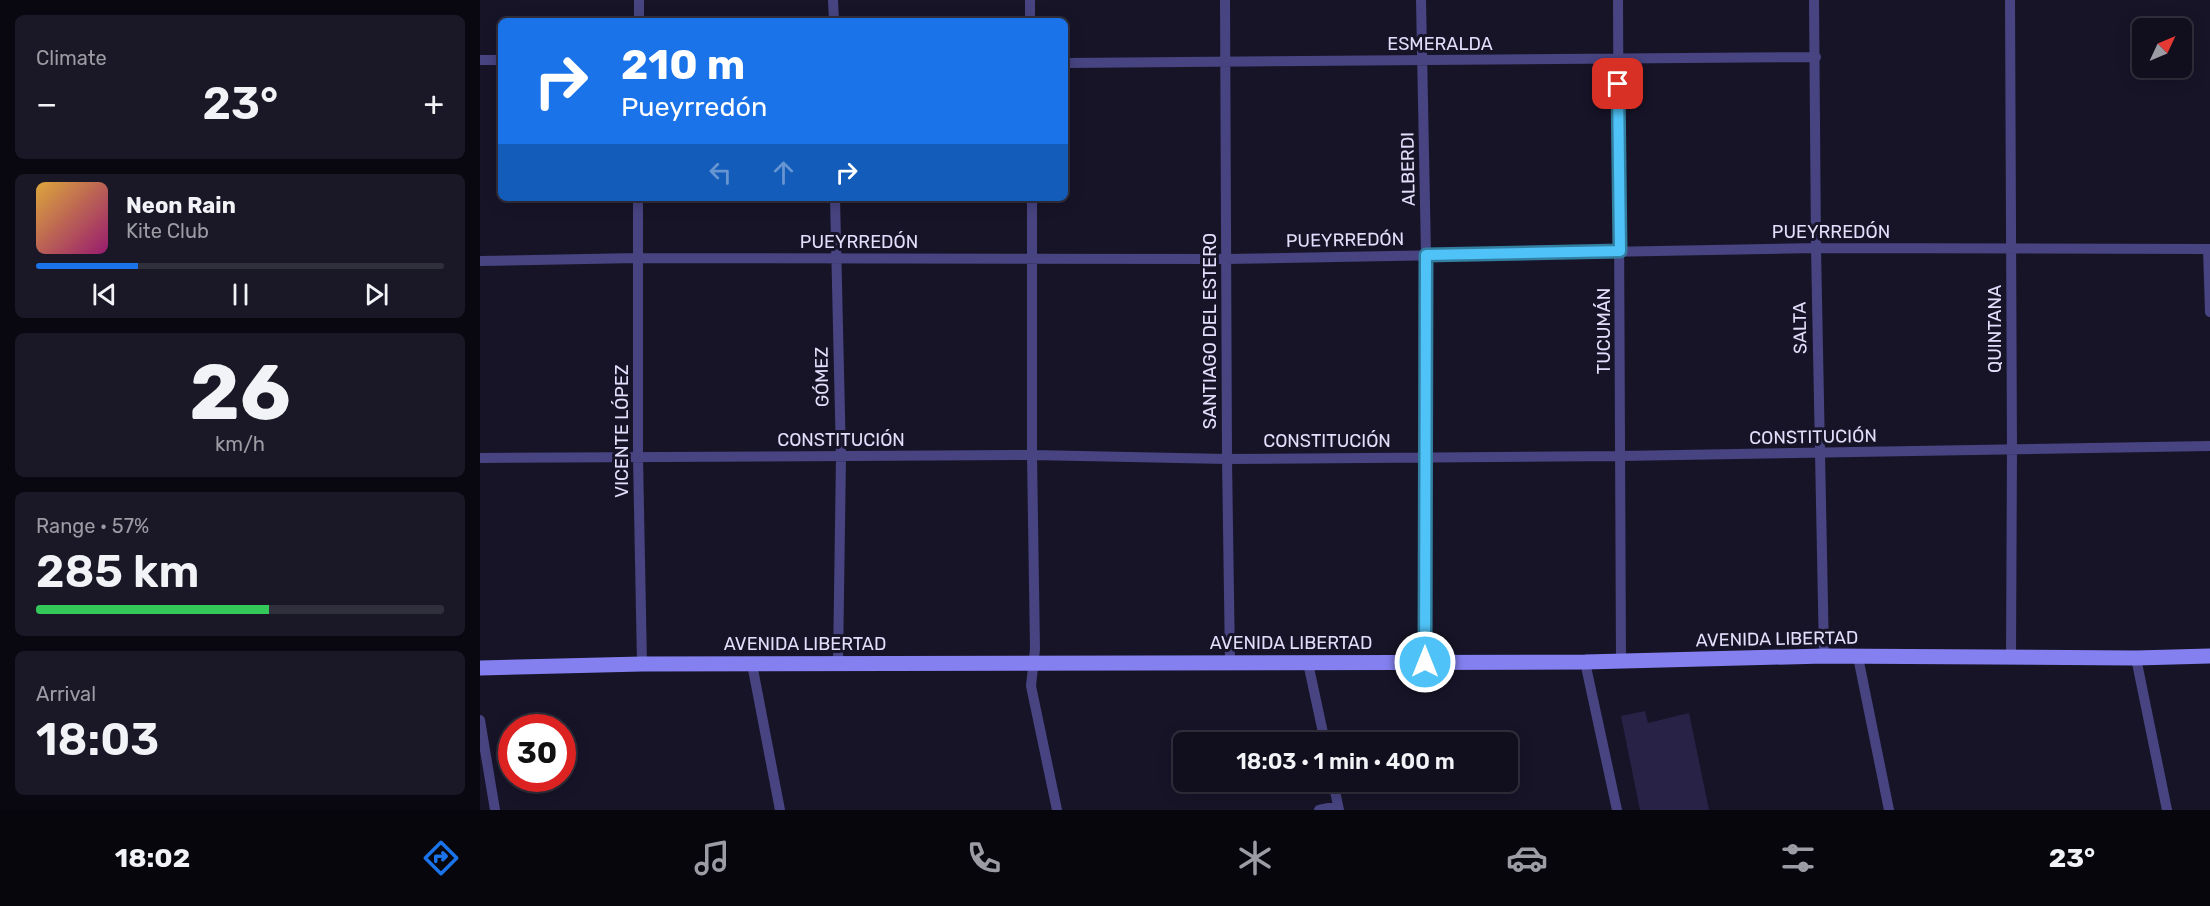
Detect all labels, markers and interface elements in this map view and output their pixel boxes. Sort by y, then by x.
north arrow [2132,18,2192,78]
map controls [2132,18,2192,78]
street label: ESMERALDA [1387,33,1493,55]
text: 210 m [621,40,745,90]
icon: right [522,42,600,120]
text: Climate [36,46,107,70]
pin [1592,58,1643,109]
icon: arrive [1601,67,1634,100]
text: 23° [203,77,278,130]
text: − [36,84,57,123]
text: + [423,84,444,123]
text: Pueyrredón [621,91,767,123]
street label: ALBERDI [1396,132,1420,206]
icon: left [704,156,737,189]
icon: ahead [767,156,800,189]
icon: right [830,156,863,189]
text: Neon Rain [126,192,236,219]
text: Kite Club [126,219,209,243]
street label: PUEYRREDÓN [1772,221,1890,243]
street label: PUEYRREDÓN [1286,228,1404,252]
street label: PUEYRREDÓN [800,231,918,253]
street label: SANTIAGO DEL ESTERO [1199,233,1221,429]
icon: previous [88,278,121,311]
icon: pause [224,278,257,311]
icon: next [360,278,393,311]
street label: QUINTANA [1984,285,2006,373]
street label: TUCUMÁN [1593,288,1615,374]
street label: SALTA [1789,302,1811,354]
text: 26 [189,346,291,439]
street label: GÓMEZ [810,346,834,407]
street label: VICENTE LÓPEZ [611,364,633,498]
street label: CONSTITUCIÓN [1749,425,1877,449]
street label: CONSTITUCIÓN [777,429,905,451]
street label: CONSTITUCIÓN [1263,430,1391,452]
text: km/h [215,432,265,456]
text: Range · 57% [36,514,149,538]
text: 285 km [36,545,199,598]
street label: AVENIDA LIBERTAD [1695,627,1859,651]
position arrow [1393,630,1457,694]
street label: AVENIDA LIBERTAD [1210,632,1372,654]
street label: AVENIDA LIBERTAD [724,633,886,655]
text: Arrival [36,682,96,706]
text: 18:03 [36,713,159,766]
speed limit sign: 30 [498,714,576,792]
text: 18:03 · 1 min · 400 m [1236,748,1455,775]
icon: directions [420,837,462,879]
icon: music [691,837,733,879]
icon: phone [963,837,1005,879]
icon: climate [1234,837,1276,879]
icon: car [1506,837,1548,879]
icon: filters [1777,837,1819,879]
text: 18:02 [115,842,190,874]
text: 23° [2049,842,2095,874]

